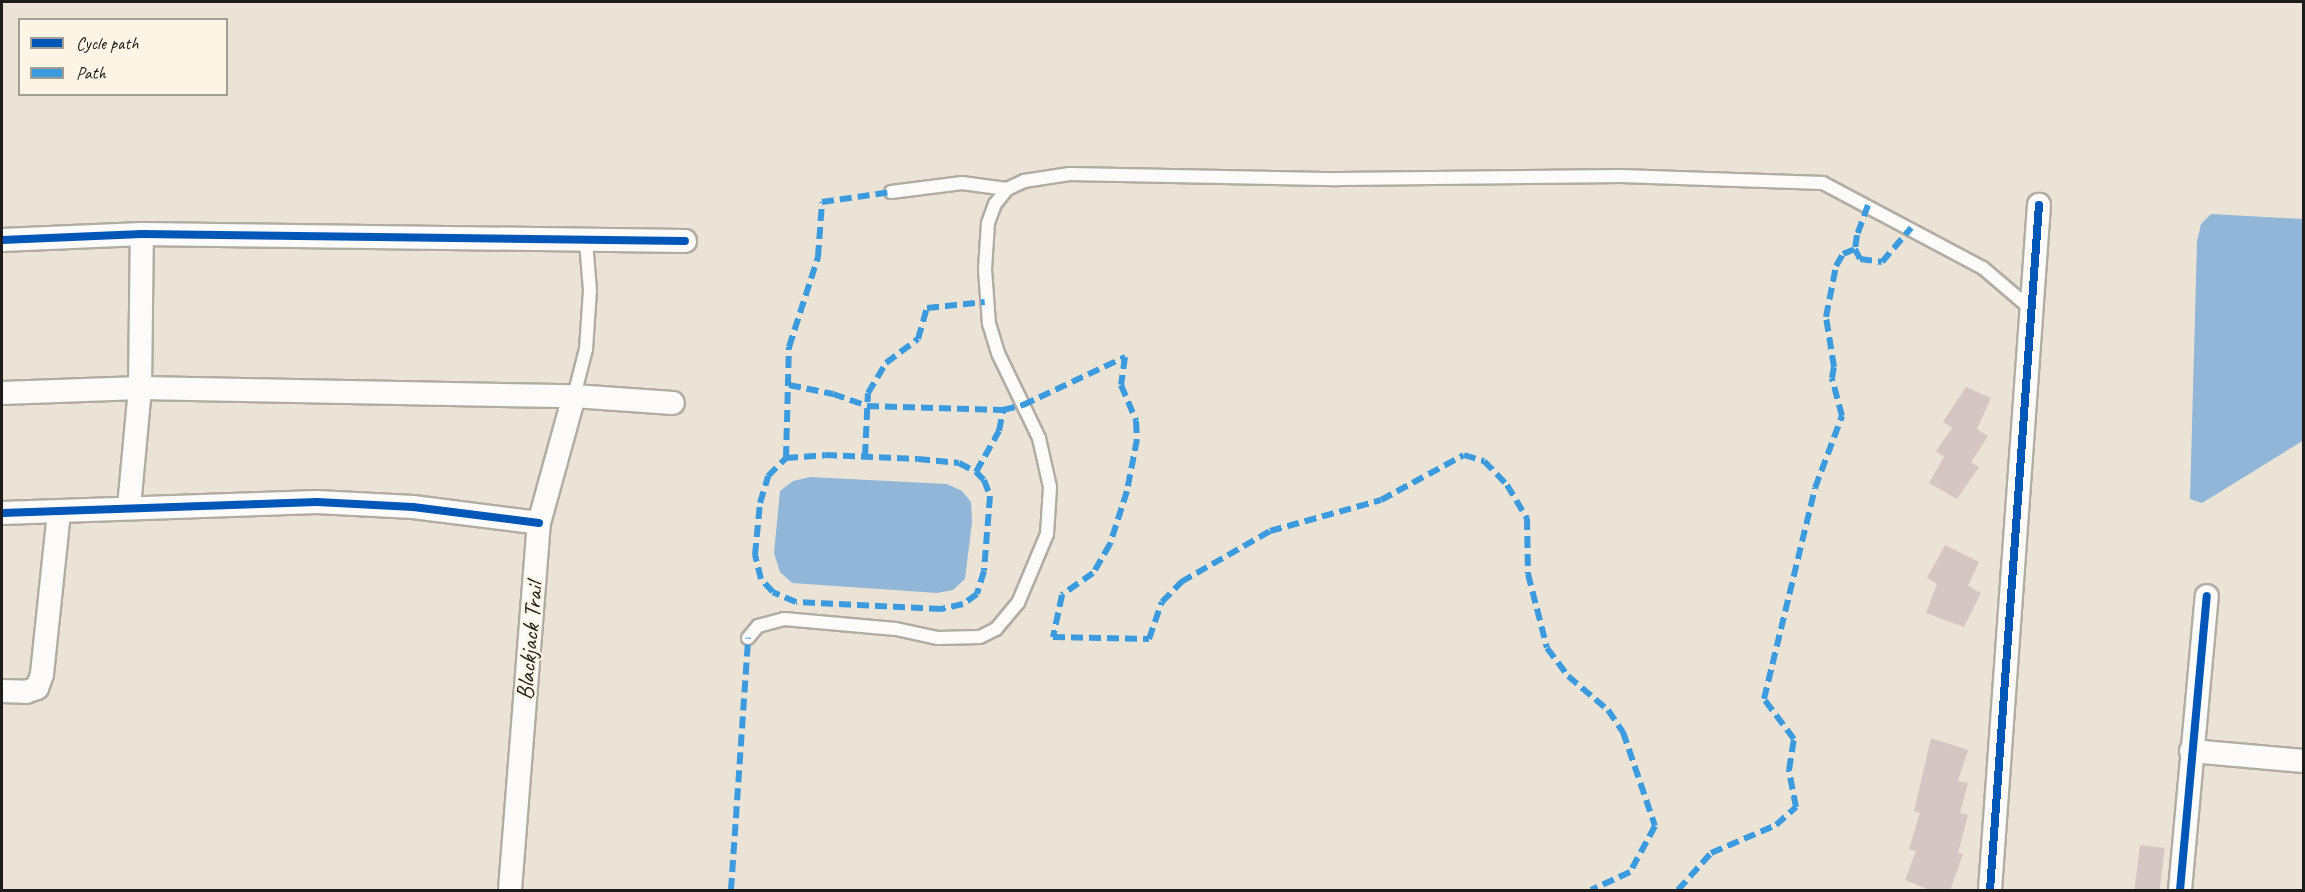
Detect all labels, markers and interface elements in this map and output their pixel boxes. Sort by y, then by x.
legend [18,18,228,96]
text: Cycle path [76,32,138,54]
text: Path [76,62,106,84]
street label: Blackjack Trail [510,581,550,701]

